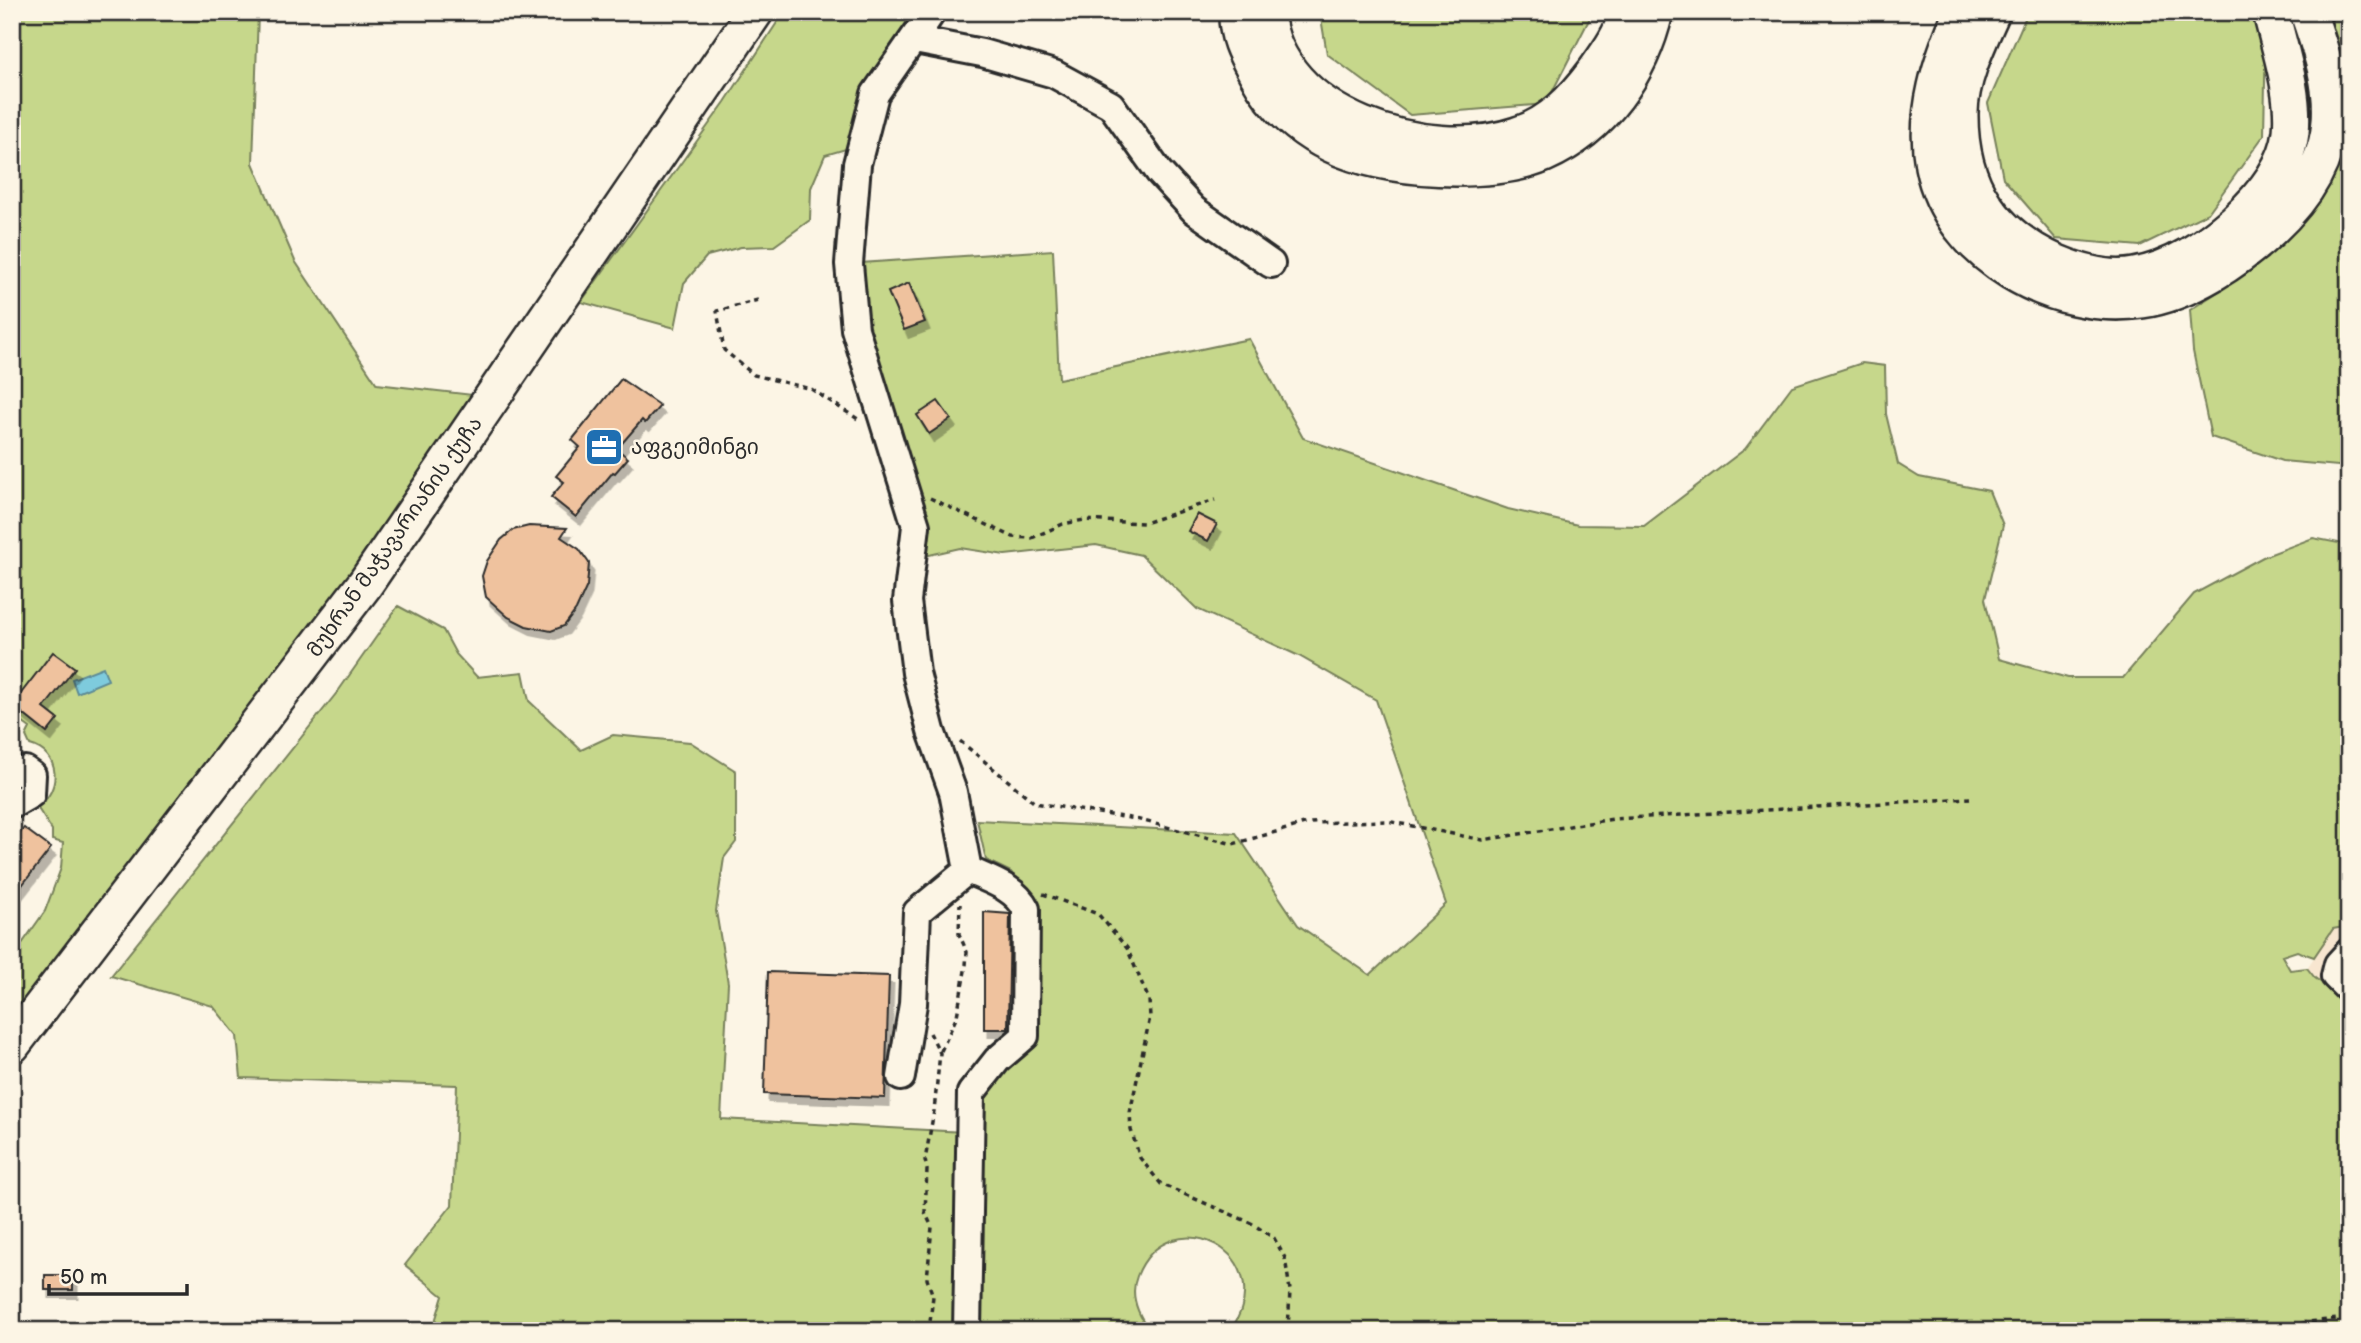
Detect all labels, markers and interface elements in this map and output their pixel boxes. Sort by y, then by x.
street label: მუხრან მაჭავარიანის ქუჩა [302,412,488,662]
office icon: აფგეიმინგი [583,426,625,468]
place label: აფგეიმინგი [631,435,759,460]
scale bar [49,1252,187,1296]
text: 50 m [60,1265,107,1290]

